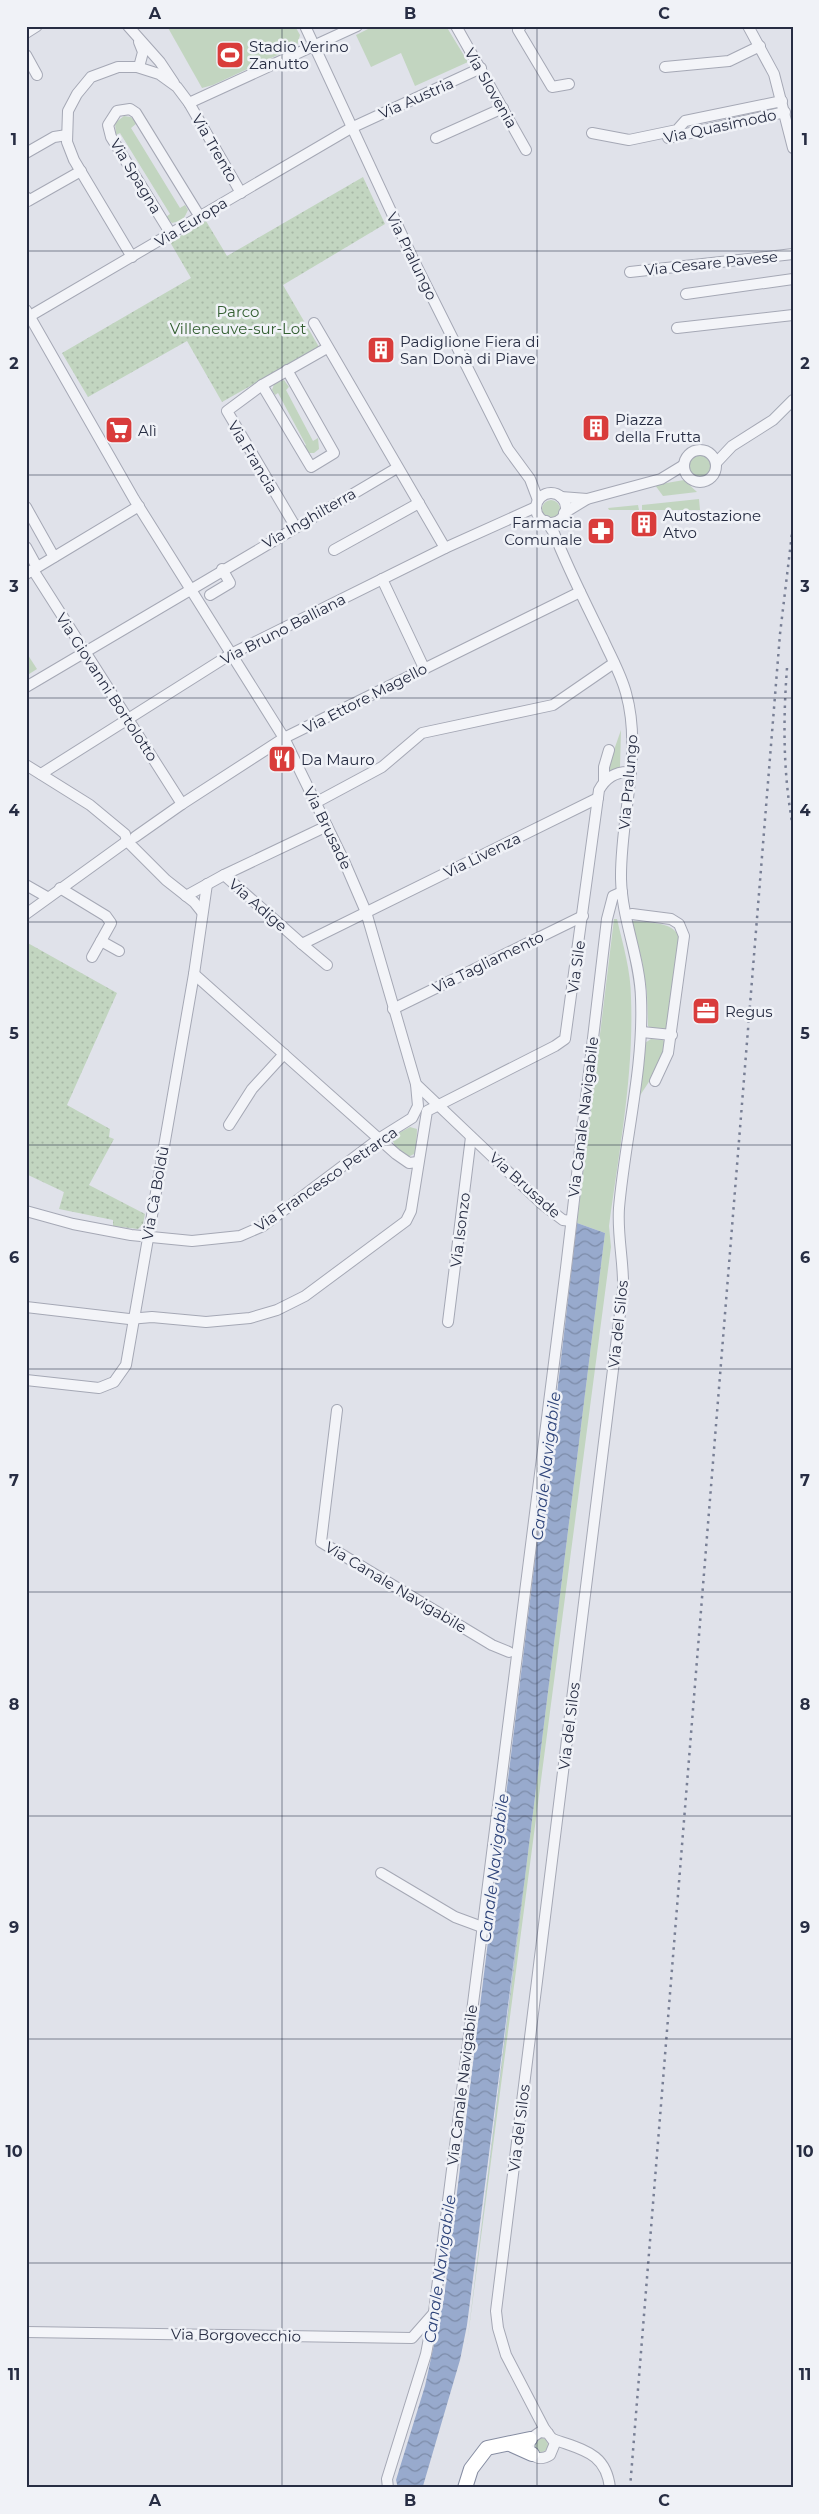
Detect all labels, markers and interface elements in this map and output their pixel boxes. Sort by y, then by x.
text: A [148,4,162,23]
text: B [404,4,416,23]
text: C [658,4,670,23]
place label: Stadio Verino Zanutto [249,37,349,73]
sports icon: Stadio Verino Zanutto [215,40,245,70]
street label: Via Slovenia [460,45,522,131]
street label: Via Austria [376,73,456,123]
street label: Via Quasimodo [662,105,778,147]
street label: Via Trento [188,110,242,186]
text: 1 [11,130,17,149]
text: 1 [802,130,808,149]
street label: Via Spagna [106,135,166,217]
street label: Via Europa [151,193,231,251]
street label: Via Pralungo [382,209,442,303]
street label: Via Cesare Pavese [643,247,779,279]
park label: Parco Villeneuve-sur-Lot [170,302,306,338]
place label: Padiglione Fiera di San Donà di Piave [400,332,539,368]
building icon: Padiglione Fiera di San Donà di Piave [366,335,396,365]
text: 2 [9,354,19,373]
text: 2 [800,354,810,373]
place label: Piazza della Frutta [615,410,701,446]
building icon: Piazza della Frutta [581,413,611,443]
supermarket icon: Alì [104,415,134,445]
street label: Via Francia [224,417,282,497]
place label: Alì [138,421,157,440]
street label: Via Inghilterra [259,484,359,552]
place label: Autostazione Atvo [663,506,761,542]
building icon: Autostazione Atvo [629,509,659,539]
place label: Farmacia Comunale [504,513,582,549]
pharmacy icon: Farmacia Comunale [586,516,616,546]
text: 3 [8,577,19,596]
text: 3 [799,577,810,596]
street label: Via Bruno Balliana [217,589,349,669]
street label: Via Giovanni Bortolotto [52,609,162,765]
street label: Via Ettore Magello [300,658,430,738]
street label: Via Pralungo [614,734,642,830]
restaurant icon: Da Mauro [267,744,297,774]
place label: Da Mauro [301,750,375,769]
street label: Via Brusade [300,783,356,873]
text: 4 [8,801,20,820]
text: 4 [799,801,811,820]
street label: Via Livenza [440,828,524,882]
street label: Via Adige [225,874,291,936]
street label: Via Tagliamento [429,927,547,997]
street label: Via Sile [563,939,589,995]
office icon: Regus [691,996,721,1026]
place label: Regus [725,1002,773,1021]
text: 5 [9,1024,19,1043]
text: 5 [800,1024,810,1043]
street label: Via Canale Navigabile [564,1035,602,1199]
street label: Via Francesco Petrarca [251,1122,401,1236]
street label: Via Cà Boldù [137,1144,173,1242]
street label: Via Brusade [485,1148,565,1222]
street label: Via Isonzo [446,1191,474,1269]
text: 6 [9,1248,19,1267]
text: 6 [800,1248,810,1267]
street label: Via del Silos [604,1279,632,1369]
water label: Canale Navigabile [527,1391,565,1541]
text: 7 [9,1471,19,1490]
text: 7 [800,1471,810,1490]
street label: Via Canale Navigabile [322,1537,470,1637]
street label: Via del Silos [554,1681,584,1771]
text: 8 [9,1695,19,1714]
text: 8 [800,1695,810,1714]
water label: Canale Navigabile [475,1793,513,1943]
text: 9 [9,1918,19,1937]
text: 9 [800,1918,810,1937]
street label: Via Canale Navigabile [443,2003,481,2167]
street label: Via del Silos [504,2083,534,2173]
text: 10 [5,2142,23,2161]
text: 10 [796,2142,814,2161]
water label: Canale Navigabile [420,2194,460,2344]
street label: Via Borgovecchio [171,2324,301,2346]
text: 11 [8,2365,20,2384]
text: 11 [799,2365,811,2384]
text: A [148,2491,162,2510]
text: B [404,2491,416,2510]
text: C [658,2491,670,2510]

